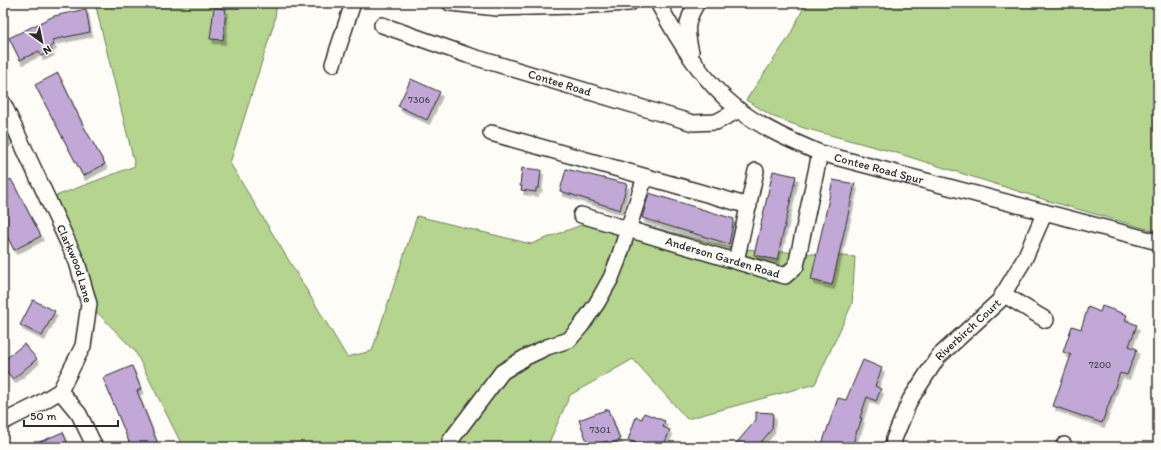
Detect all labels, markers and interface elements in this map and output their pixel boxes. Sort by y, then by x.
north arrow [22,22,62,62]
text: N [41,42,54,57]
street label: Contee Road [527,67,593,99]
house number: 7306 [408,93,430,106]
street label: Contee Road Spur [833,150,925,187]
street label: Clarkwood Lane [54,222,95,304]
street label: Anderson Garden Road [664,234,782,281]
street label: Riverbirch Court [932,296,1004,363]
house number: 7200 [1089,358,1111,371]
scale bar [24,402,118,428]
text: 50 m [30,409,56,423]
house number: 7301 [589,423,611,436]

